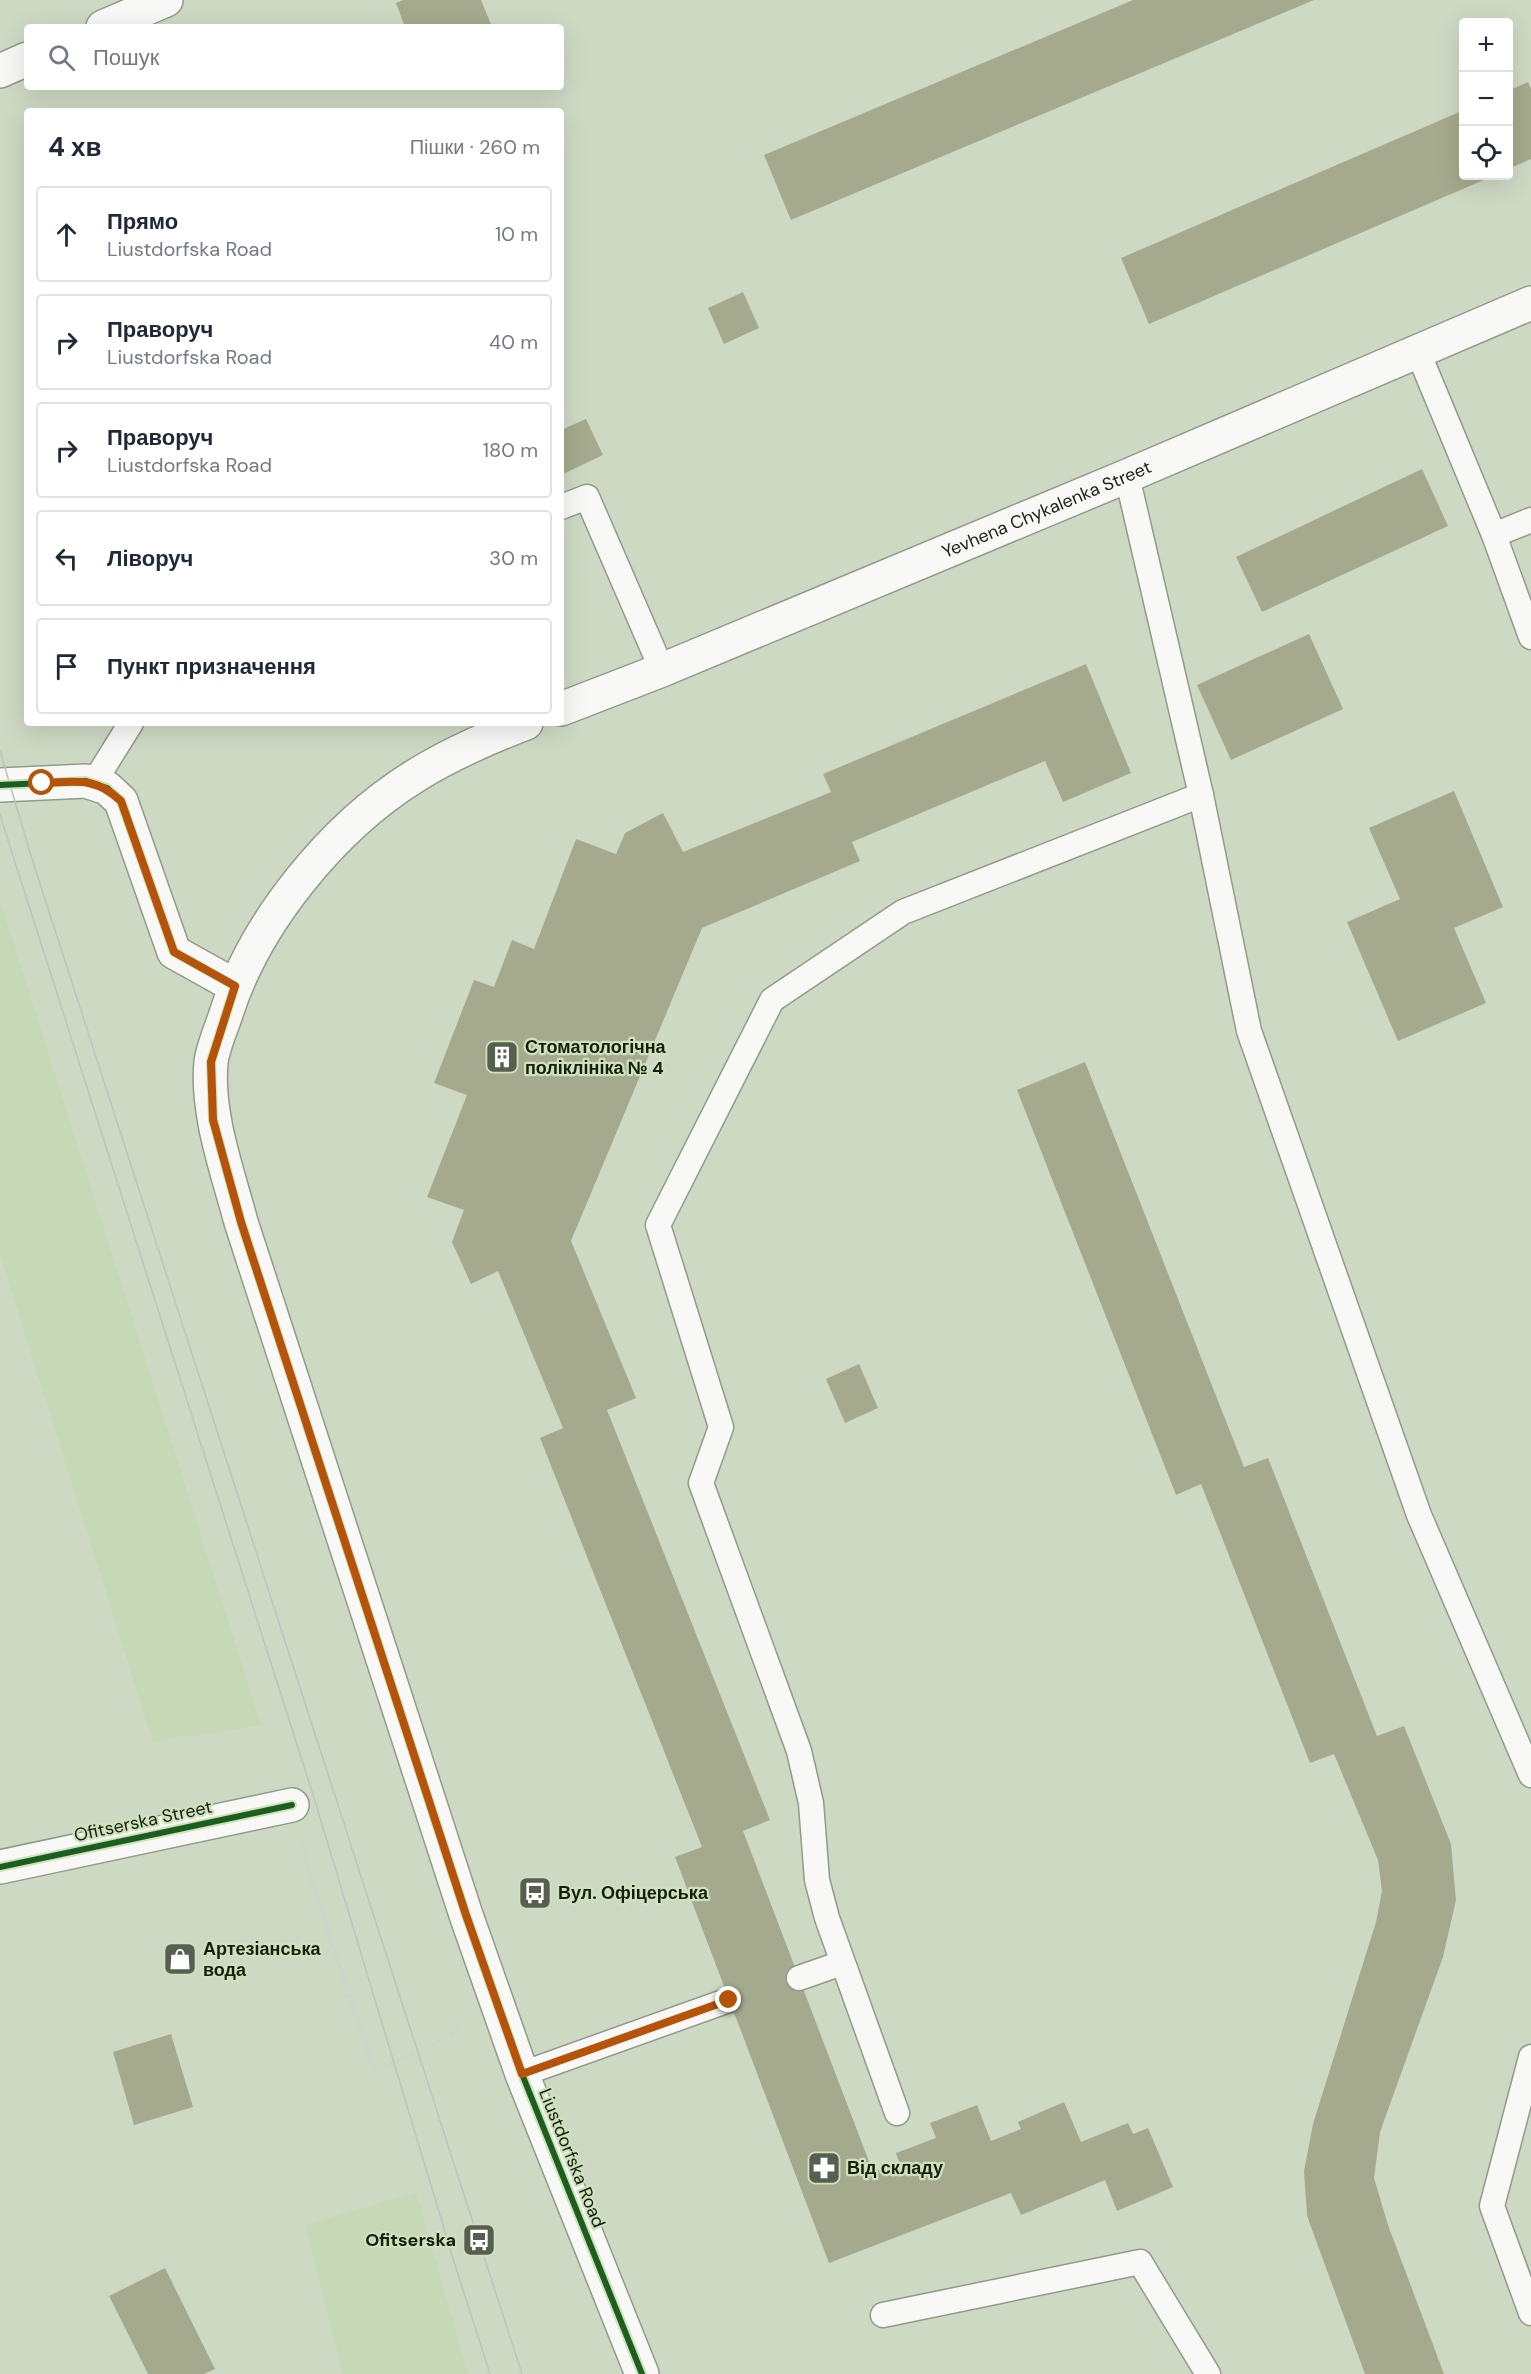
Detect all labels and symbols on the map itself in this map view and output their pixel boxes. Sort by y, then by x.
street label: Yevhena Chykalenka Street [938,455,1155,564]
route start [28,769,54,795]
place label: Стоматологічна поліклініка № 4 [525,1035,667,1080]
building icon: Стоматологічна поліклініка № 4 [484,1039,520,1075]
street label: Ofitserska Street [72,1795,214,1847]
bus stop icon: Вул. Офіцерська [517,1875,553,1911]
place label: Вул. Офіцерська [558,1881,709,1905]
place label: Артезіанська вода [203,1937,321,1982]
shop icon: Артезіанська вода [162,1941,198,1977]
route end [715,1986,741,2012]
street label: Liustdorfska Road [533,2085,611,2231]
pharmacy icon: Від складу [806,2150,842,2186]
place label: Від складу [847,2156,943,2180]
bus stop icon: Ofitserska [461,2222,497,2258]
place label: Ofitserska [365,2228,456,2252]

